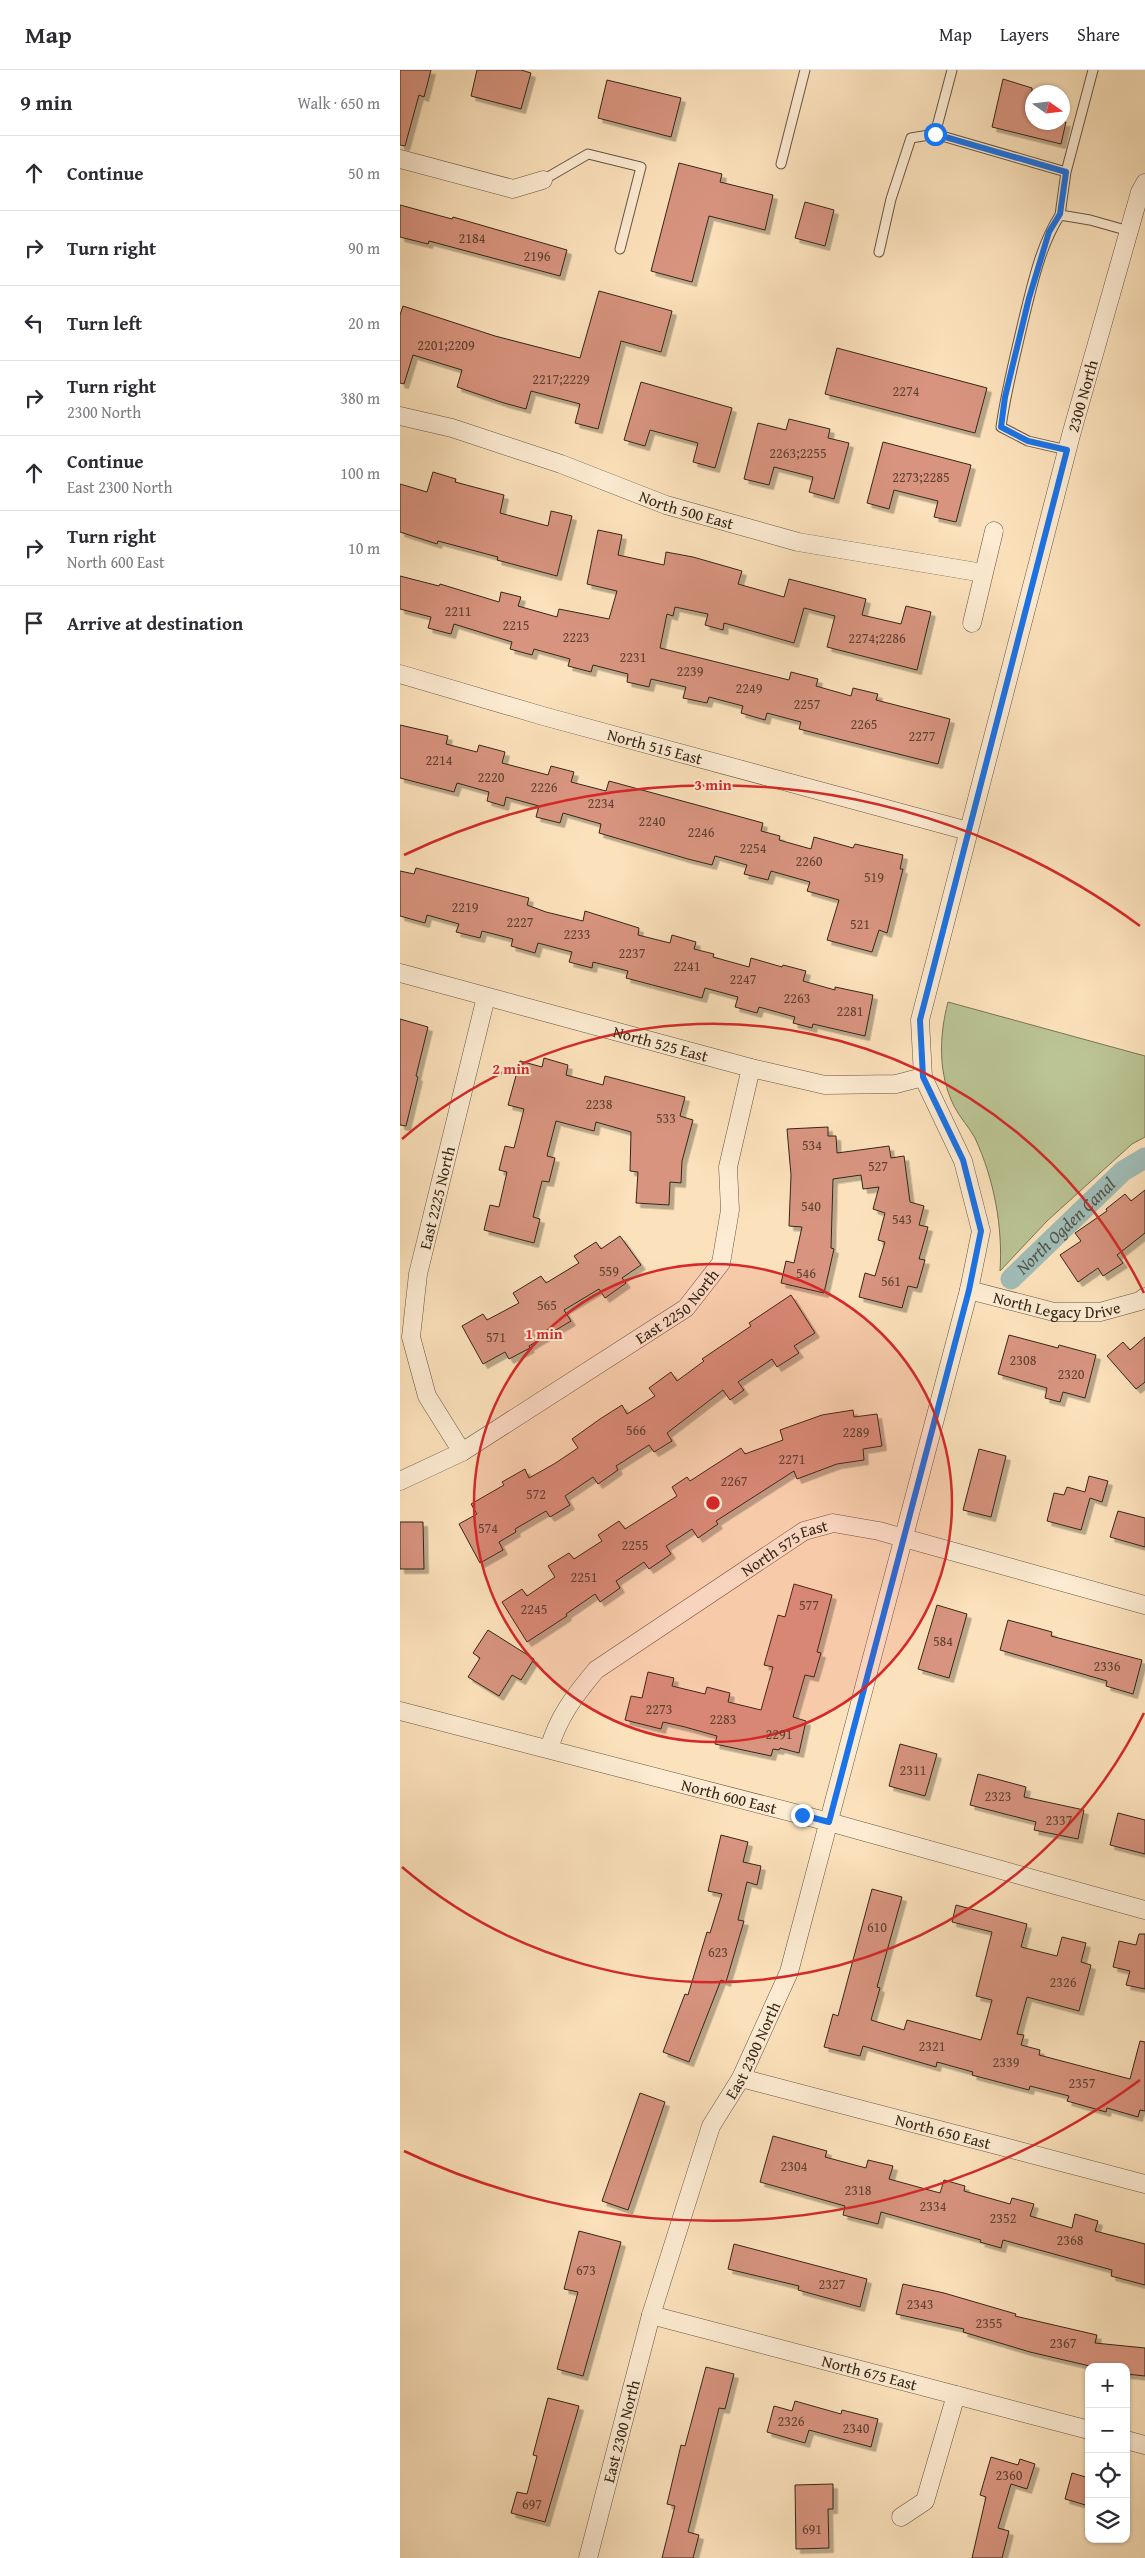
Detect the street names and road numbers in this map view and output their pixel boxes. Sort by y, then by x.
street label: 2300 North [1060,357,1104,435]
street label: North 500 East [636,484,737,536]
street label: North 515 East [605,722,706,771]
street label: North 525 East [610,1019,711,1068]
street label: East 2225 North [412,1144,461,1252]
street label: East 2250 North [630,1264,724,1350]
street label: North Legacy Drive [991,1285,1123,1324]
street label: North 575 East [736,1513,831,1582]
street label: North 600 East [679,1772,780,1820]
street label: East 2300 North [719,1998,786,2104]
street label: North 650 East [893,2107,994,2155]
street label: North 675 East [819,2348,920,2396]
street label: East 2300 North [596,2377,646,2485]

